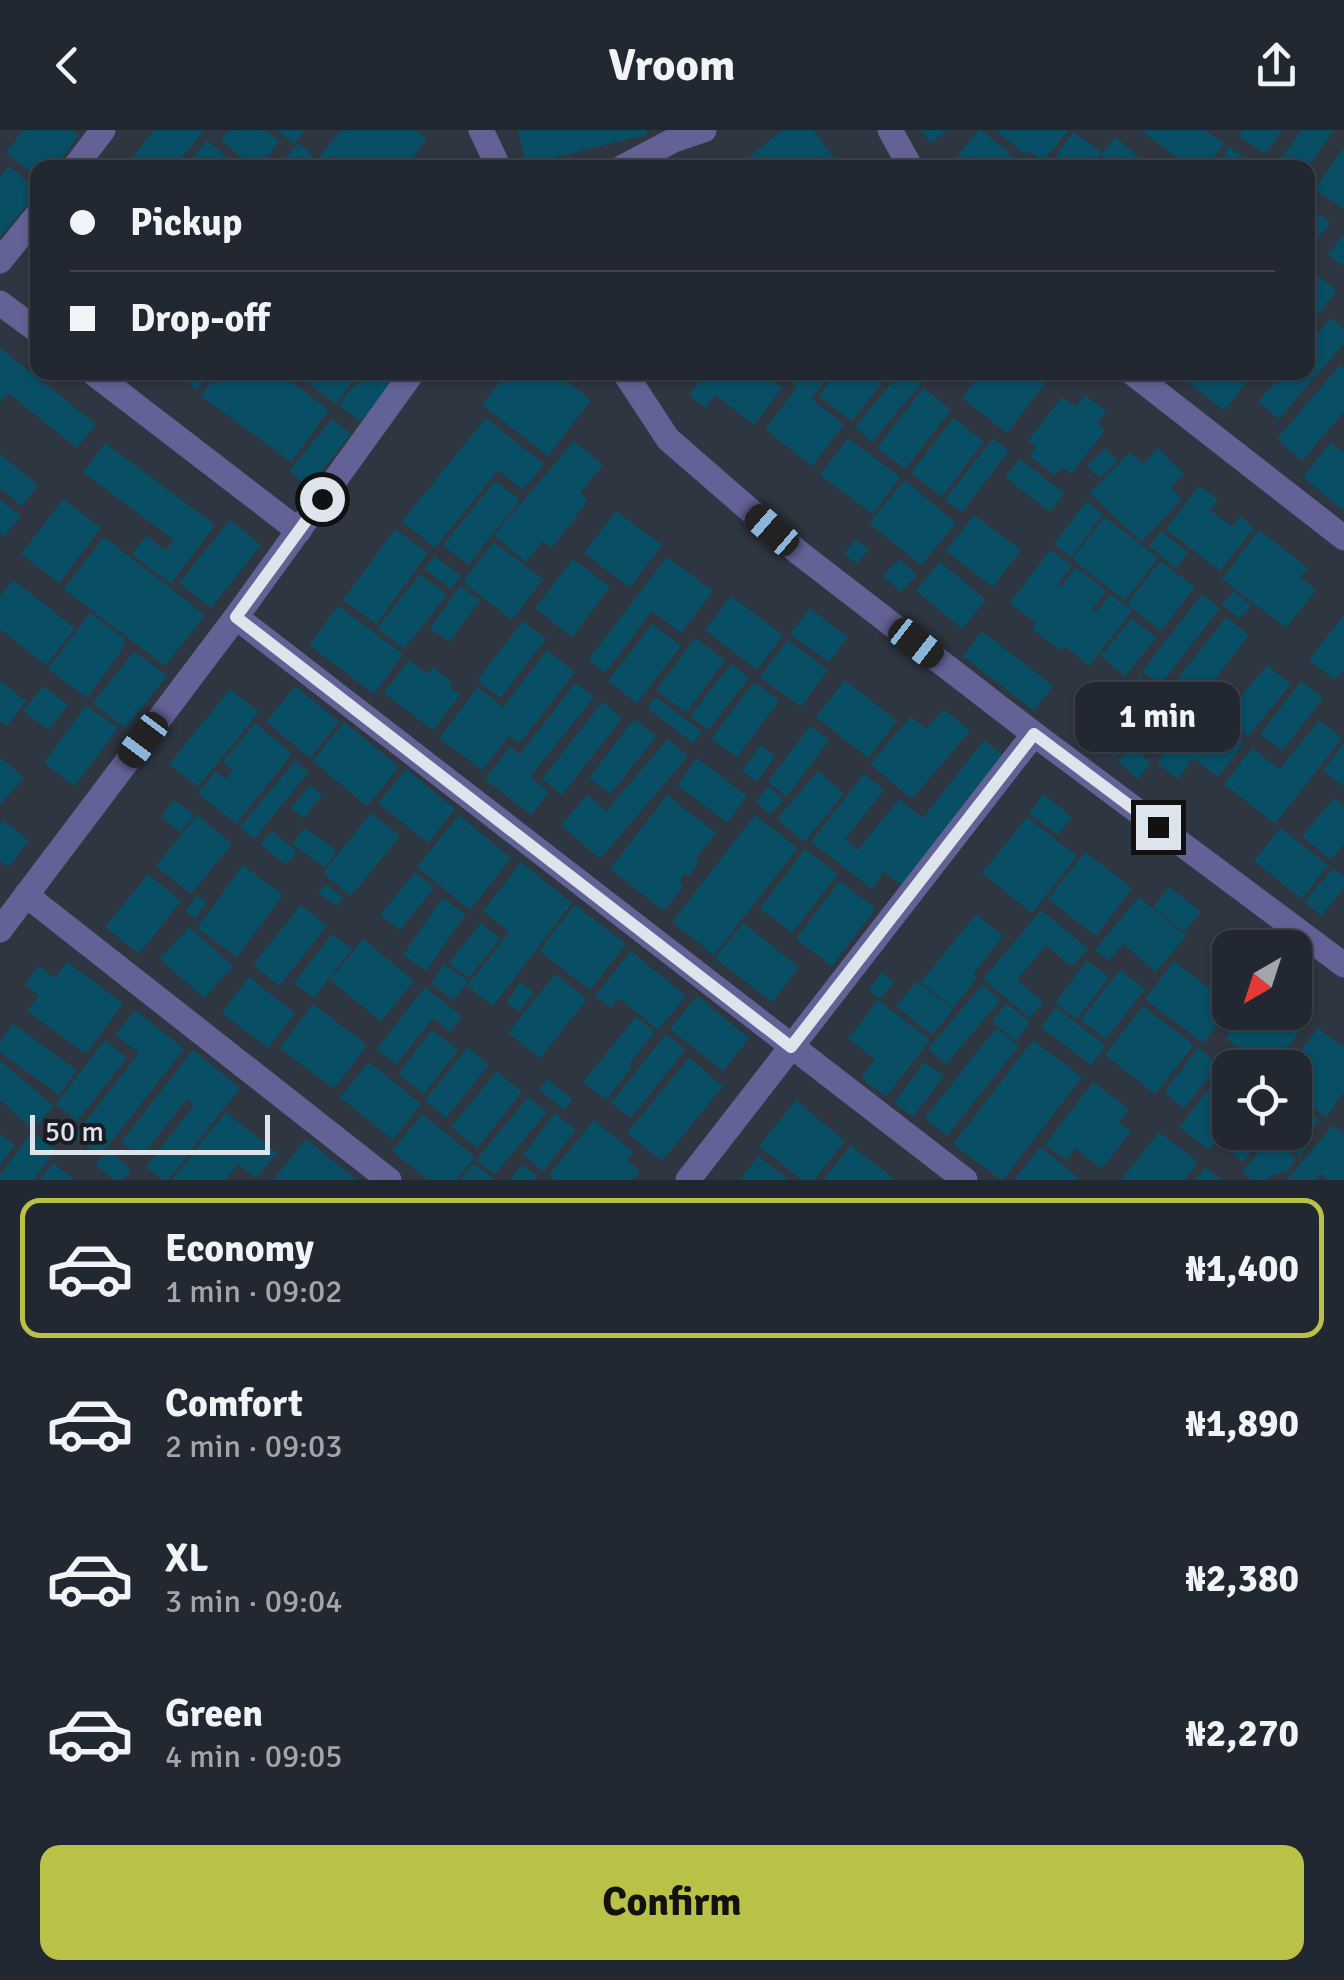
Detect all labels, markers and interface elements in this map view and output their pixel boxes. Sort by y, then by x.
icon: back [40,38,95,93]
text: Vroom [609,38,735,93]
icon: share [1249,38,1304,93]
text: Pickup [130,199,242,246]
text: Drop-off [130,295,270,342]
route start [300,477,345,522]
car [740,499,804,561]
car [883,613,949,673]
callout: 1 min [1076,682,1240,752]
text: 1 min [1119,697,1196,736]
car [113,707,173,773]
route end [1136,805,1181,850]
north arrow [1212,930,1312,1030]
map controls [1212,930,1312,1150]
button: locate [1212,1050,1312,1150]
scale bar [30,1110,270,1154]
text: 50 m [45,1115,104,1149]
icon: car [45,1223,135,1313]
text: Economy [165,1225,314,1272]
text: ₦1,400 [1185,1245,1299,1292]
text: 1 min · 09:02 [165,1272,343,1311]
icon: car [45,1378,135,1468]
text: Comfort [165,1380,303,1427]
text: ₦1,890 [1185,1400,1299,1447]
text: 2 min · 09:03 [165,1427,343,1466]
icon: car [45,1533,135,1623]
text: XL [165,1535,208,1582]
text: ₦2,380 [1185,1555,1299,1602]
text: 3 min · 09:04 [165,1582,343,1621]
icon: car [45,1688,135,1778]
text: Green [165,1690,263,1737]
text: ₦2,270 [1185,1710,1299,1757]
text: 4 min · 09:05 [165,1737,343,1776]
button: Confirm [40,1845,1304,1960]

